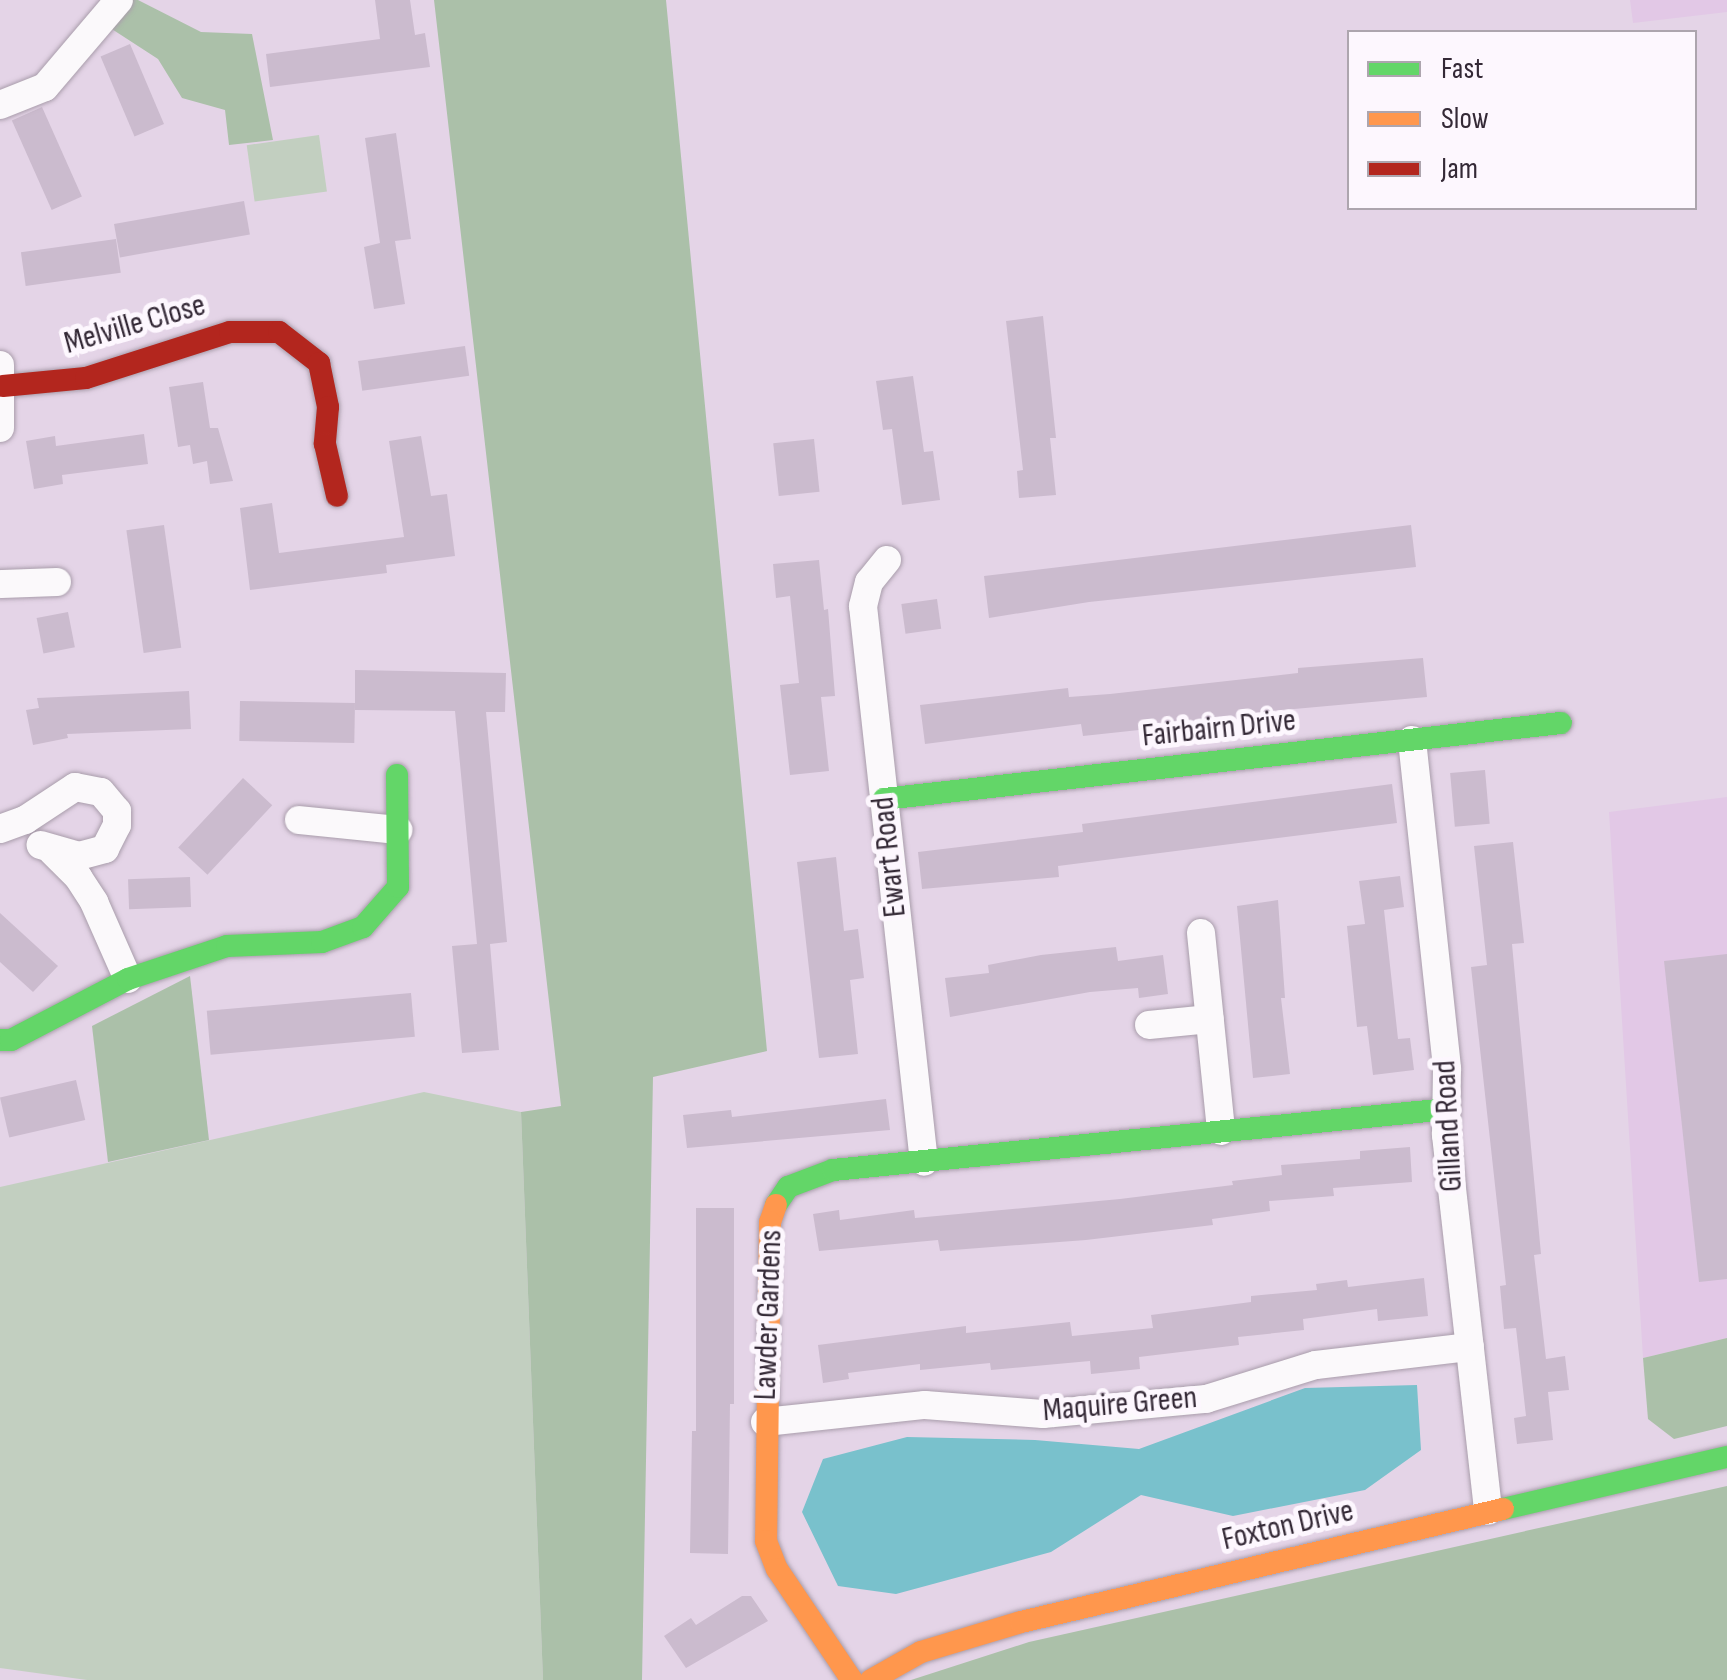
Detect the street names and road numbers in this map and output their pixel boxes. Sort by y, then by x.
street label: Melville Close [60,287,210,363]
street label: Fairbairn Drive [1140,702,1298,756]
street label: Ewart Road [865,795,915,919]
street label: Gilland Road [1426,1059,1472,1193]
street label: Lawder Gardens [747,1229,791,1401]
street label: Maquire Green [1041,1379,1199,1431]
street label: Foxton Drive [1218,1492,1358,1560]

